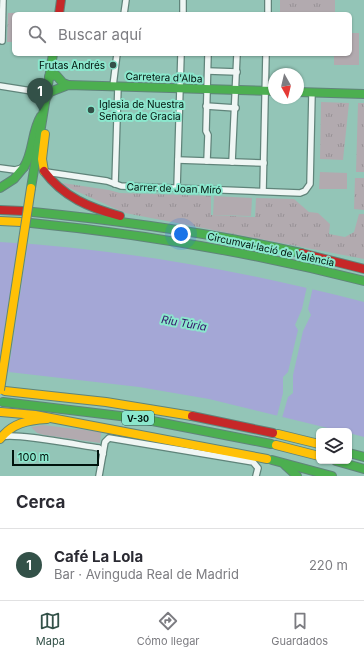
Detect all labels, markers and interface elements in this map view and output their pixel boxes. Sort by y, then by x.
search box [12,12,352,56]
icon: search [26,23,48,45]
text: Buscar aquí [58,25,142,44]
place label: Frutas Andrés [39,59,105,71]
marker: Frutas Andrés [108,60,118,70]
north arrow [268,68,304,104]
street label: Carretera d'Alba [125,70,203,84]
pin: 1 [27,78,53,111]
place label: Iglesia de Nuestra Señora de Gracia [99,98,184,122]
marker: Iglesia de Nuestra Señora de Gracia [86,105,96,115]
street label: Carrer de Joan Miró [126,180,222,196]
your location [171,224,191,244]
street label: Circumval·lació de València [206,230,336,268]
water label: Riu Túria [160,312,208,334]
road number: V-30 [122,411,154,425]
map controls [316,428,352,464]
button: layers [316,428,352,464]
scale bar [12,448,99,467]
text: 100 m [18,450,49,464]
text: Cerca [16,492,65,512]
text: Café La Lola [54,547,143,566]
text: 1 [26,557,32,573]
text: 220 m [309,557,348,573]
text: Bar · Avinguda Real de Madrid [54,566,239,582]
tab: Mapa [36,610,65,648]
tab: Cómo llegar [137,610,199,648]
tab: Guardados [271,610,328,648]

